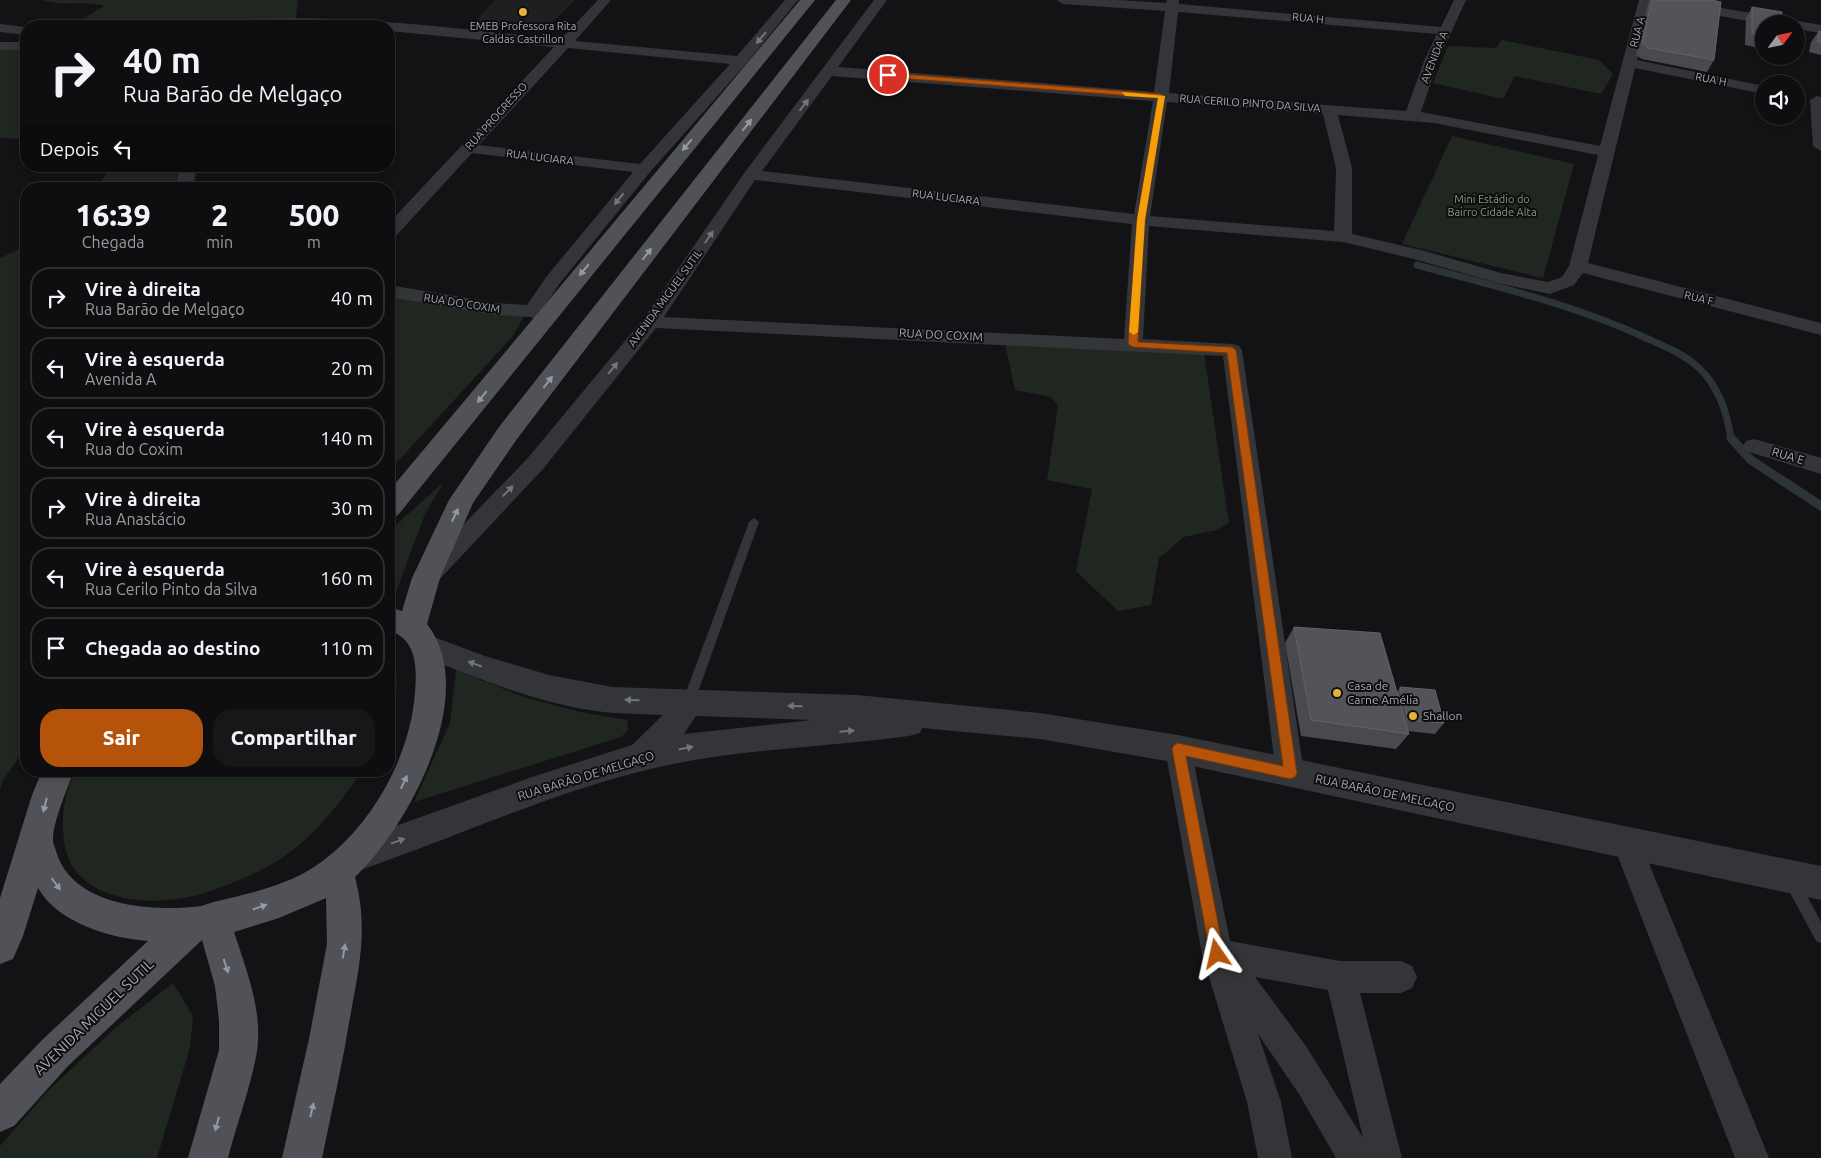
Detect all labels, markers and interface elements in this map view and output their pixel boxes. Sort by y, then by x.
marker: EMEB Professora Rita Caldas Castrillon [517,6,529,18]
street label: RUA H [1292,10,1324,26]
street label: RUA A [1627,15,1647,49]
north arrow [1755,15,1805,65]
map controls [1755,15,1805,125]
place label: EMEB Professora Rita Caldas Castrillon [470,20,576,45]
street label: AVENIDA A [1418,29,1450,85]
one-way arrow [755,31,766,44]
icon: right [40,40,105,105]
text: 40 m [123,40,201,80]
pin [867,54,909,96]
icon: arrive [874,61,902,89]
street label: RUA H [1694,70,1728,88]
button: sound [1755,75,1805,125]
street label: RUA PROGRESSO [463,80,529,152]
text: Rua Barão de Melgaço [123,81,343,106]
street label: RUA CERILO PINTO DA SILVA [1179,92,1322,114]
one-way arrow [798,99,809,112]
one-way arrow [741,119,752,132]
icon: left [109,135,137,163]
text: Depois [40,138,99,160]
one-way arrow [682,138,693,151]
street label: RUA LUCIARA [505,147,575,167]
street label: RUA LUCIARA [911,187,981,207]
one-way arrow [614,193,625,206]
park label: Mini Estádio do Bairro Cidade Alta [1447,193,1537,218]
text: 16:39 [76,198,151,232]
text: 2 [211,198,228,232]
text: 500 [289,198,339,232]
one-way arrow [704,230,714,244]
text: Chegada [82,233,145,251]
text: min [206,233,233,251]
text: m [307,233,321,251]
street label: AVENIDA MIGUEL SUTIL [626,247,704,349]
one-way arrow [642,247,652,261]
one-way arrow [578,263,589,276]
text: Vire à direita [85,278,201,300]
icon: right [42,284,70,312]
text: 40 m [331,287,373,309]
street label: RUA F [1683,289,1715,307]
street label: RUA DO COXIM [423,291,501,315]
text: Rua Barão de Melgaço [85,300,245,318]
street label: RUA DO COXIM [899,326,983,343]
text: Vire à esquerda [85,348,225,370]
icon: left [42,354,70,382]
text: 20 m [331,357,373,379]
one-way arrow [608,362,619,375]
text: Avenida A [85,370,156,388]
one-way arrow [542,376,553,389]
one-way arrow [477,391,488,403]
text: Vire à esquerda [85,418,225,440]
icon: left [42,424,70,452]
text: 140 m [320,427,373,449]
text: Rua do Coxim [85,440,183,458]
street label: RUA E [1770,444,1806,467]
one-way arrow [501,485,513,497]
text: Vire à direita [85,488,201,510]
icon: right [42,494,70,522]
text: 30 m [331,497,373,519]
one-way arrow [451,508,459,523]
text: Rua Anastácio [85,510,186,528]
text: Vire à esquerda [85,558,225,580]
icon: left [42,564,70,592]
text: 160 m [320,567,373,589]
text: Rua Cerilo Pinto da Silva [85,580,257,598]
icon: arrive [42,634,70,662]
text: Chegada ao destino [85,637,261,659]
text: 110 m [320,637,373,659]
one-way arrow [467,660,482,667]
place label: Casa de Carne Amélia [1347,679,1418,706]
marker: Casa de Carne Amélia [1331,687,1343,699]
one-way arrow [624,696,640,704]
one-way arrow [786,701,802,709]
button: Sair [40,709,203,767]
button: Compartilhar [213,709,375,767]
place label: Shallon [1423,709,1462,722]
marker: Shallon [1407,710,1419,722]
one-way arrow [839,727,855,735]
one-way arrow [678,744,694,752]
street label: RUA BARÃO DE MELGAÇO [516,749,656,803]
street label: RUA BARÃO DE MELGAÇO [1314,771,1456,814]
one-way arrow [401,775,409,789]
one-way arrow [41,798,49,813]
one-way arrow [391,837,406,845]
one-way arrow [50,877,61,890]
one-way arrow [253,903,268,911]
position arrow [1190,927,1242,979]
one-way arrow [340,943,348,959]
street label: AVENIDA MIGUEL SUTIL [30,955,157,1078]
one-way arrow [223,959,231,974]
one-way arrow [309,1102,317,1118]
one-way arrow [213,1117,221,1132]

